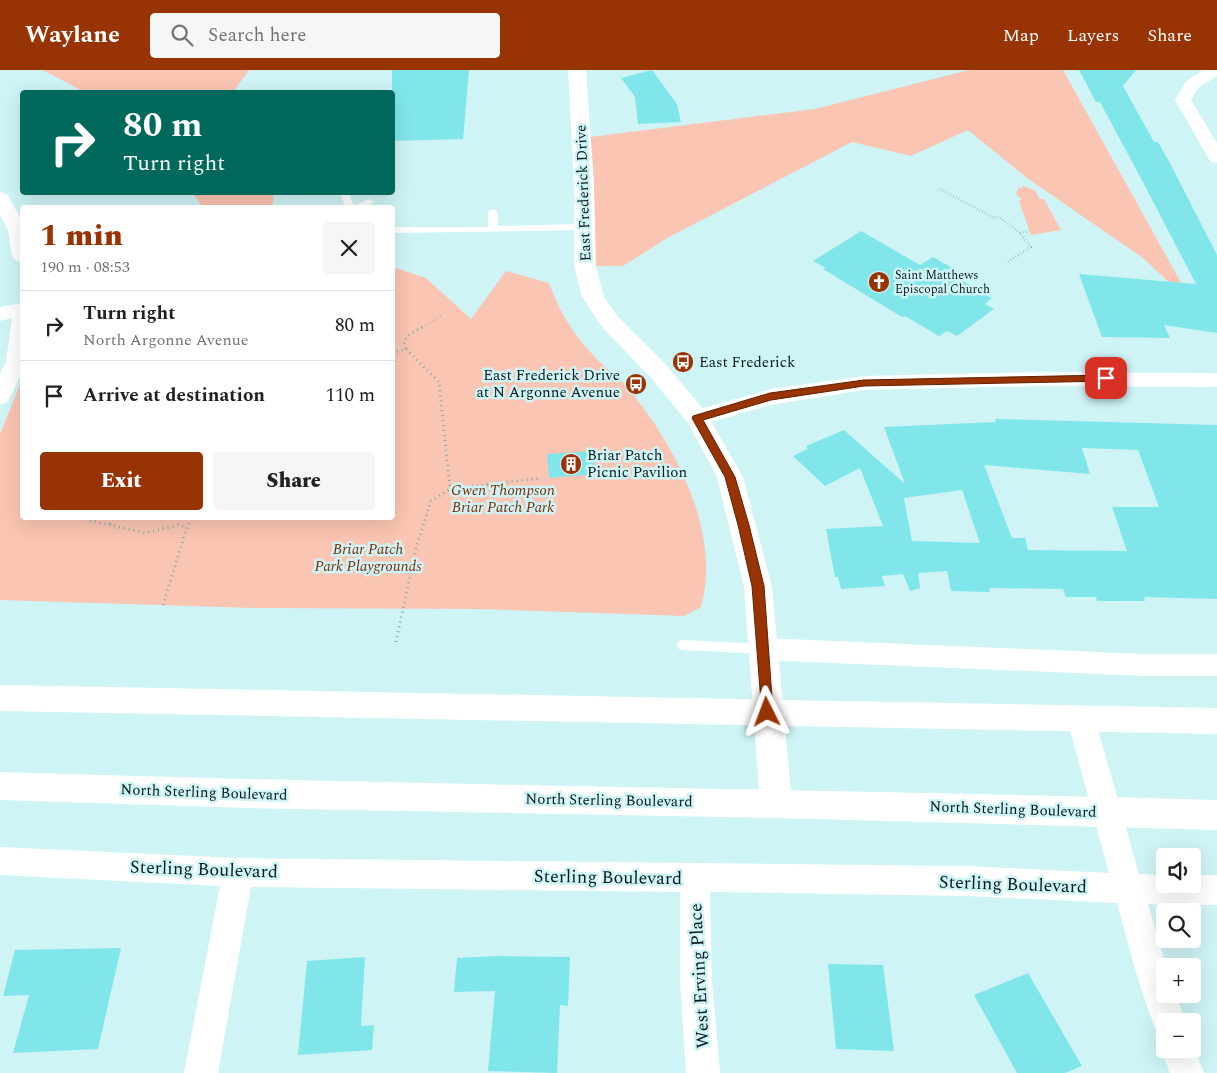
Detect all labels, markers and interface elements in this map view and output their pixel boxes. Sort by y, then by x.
search box [150,13,500,58]
text: Waylane [25,17,120,53]
icon: search [168,21,196,49]
text: Search here [208,21,306,50]
text: Map [1003,22,1039,49]
text: Layers [1067,22,1119,49]
text: Share [1147,22,1192,49]
text: 80 m [123,99,203,152]
icon: right [40,110,105,175]
street label: East Frederick Drive [570,124,597,262]
text: Turn right [123,147,225,180]
text: 1 min [40,213,123,259]
button: close [323,222,375,274]
text: 190 m · 08:53 [40,255,130,279]
place label: Saint Matthews Episcopal Church [895,266,990,299]
church icon: Saint Matthews Episcopal Church [867,270,891,294]
text: Turn right [83,299,176,328]
text: 80 m [335,311,375,340]
icon: right [40,312,68,340]
text: North Argonne Avenue [83,328,249,352]
bus stop icon: East Frederick [671,350,695,374]
place label: East Frederick [699,351,795,374]
pin [1085,357,1127,399]
place label: East Frederick Drive at N Argonne Avenue [477,364,620,404]
icon: arrive [1092,364,1120,392]
bus stop icon: East Frederick Drive at N Argonne Avenue [624,372,648,396]
text: Arrive at destination [83,381,265,410]
text: 110 m [325,381,375,410]
icon: arrive [40,382,68,410]
place label: Briar Patch Picnic Pavilion [587,444,687,484]
button: Exit [40,452,203,510]
button: Share [213,452,375,510]
building icon: Briar Patch Picnic Pavilion [559,452,583,476]
park label: Gwen Thompson Briar Patch Park [451,479,555,519]
park label: Briar Patch Park Playgrounds [315,538,422,578]
position arrow [740,685,792,737]
street label: North Sterling Boulevard [120,778,288,807]
street label: North Sterling Boulevard [525,788,693,813]
street label: North Sterling Boulevard [929,795,1097,824]
map controls [1156,848,1201,1058]
button: sound [1156,848,1201,893]
street label: Sterling Boulevard [130,853,278,886]
street label: Sterling Boulevard [534,863,682,892]
street label: Sterling Boulevard [939,868,1087,901]
street label: West Erving Place [682,903,717,1049]
button: search [1156,903,1201,948]
button: + [1156,958,1201,1003]
button: − [1156,1013,1201,1058]

